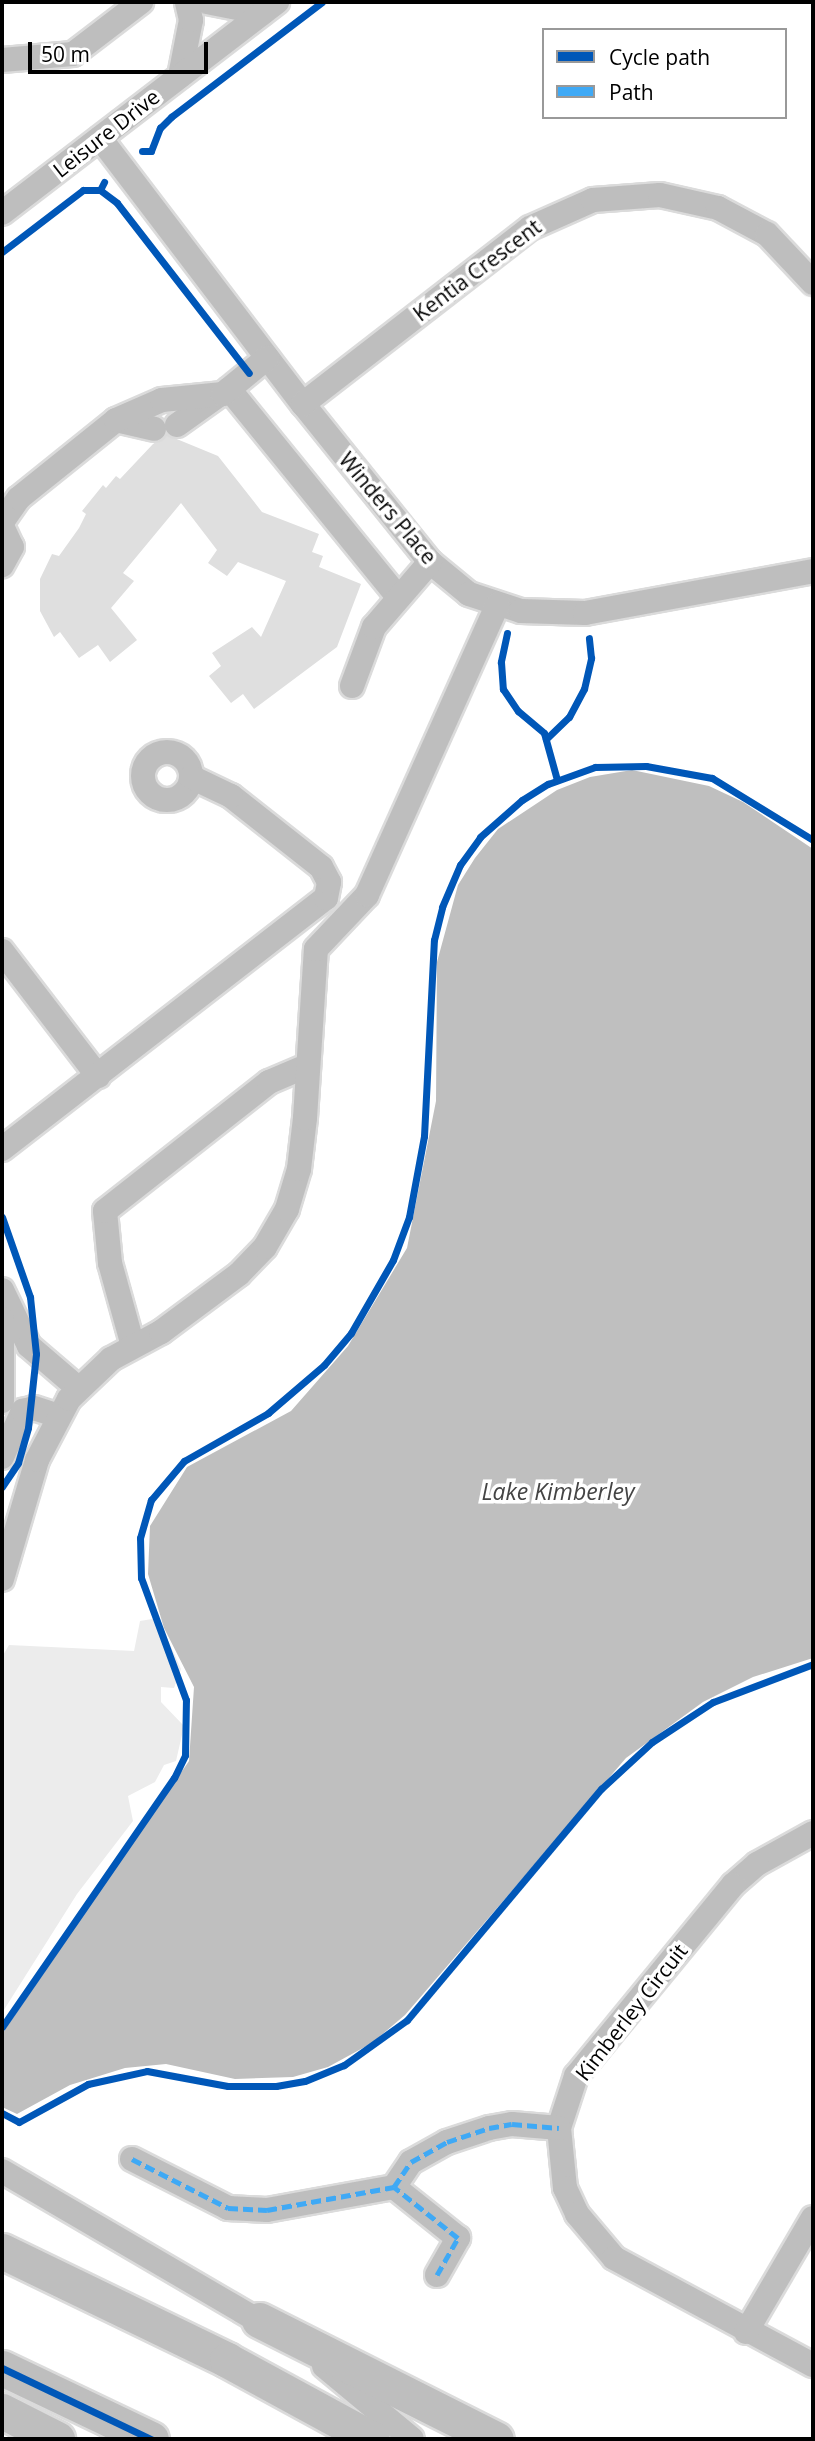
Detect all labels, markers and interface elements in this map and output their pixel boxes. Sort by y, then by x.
scale bar [32,28,212,72]
legend [542,28,787,119]
text: 50 m [41,40,90,68]
text: Cycle path [609,43,710,71]
text: Path [609,78,654,106]
street label: Leisure Drive [48,84,164,182]
street label: Kentia Crescent [408,214,546,326]
street label: Winders Place [334,447,442,569]
water label: Lake Kimberley [481,1477,635,1505]
street label: Kimberley Circuit [570,1939,692,2085]

